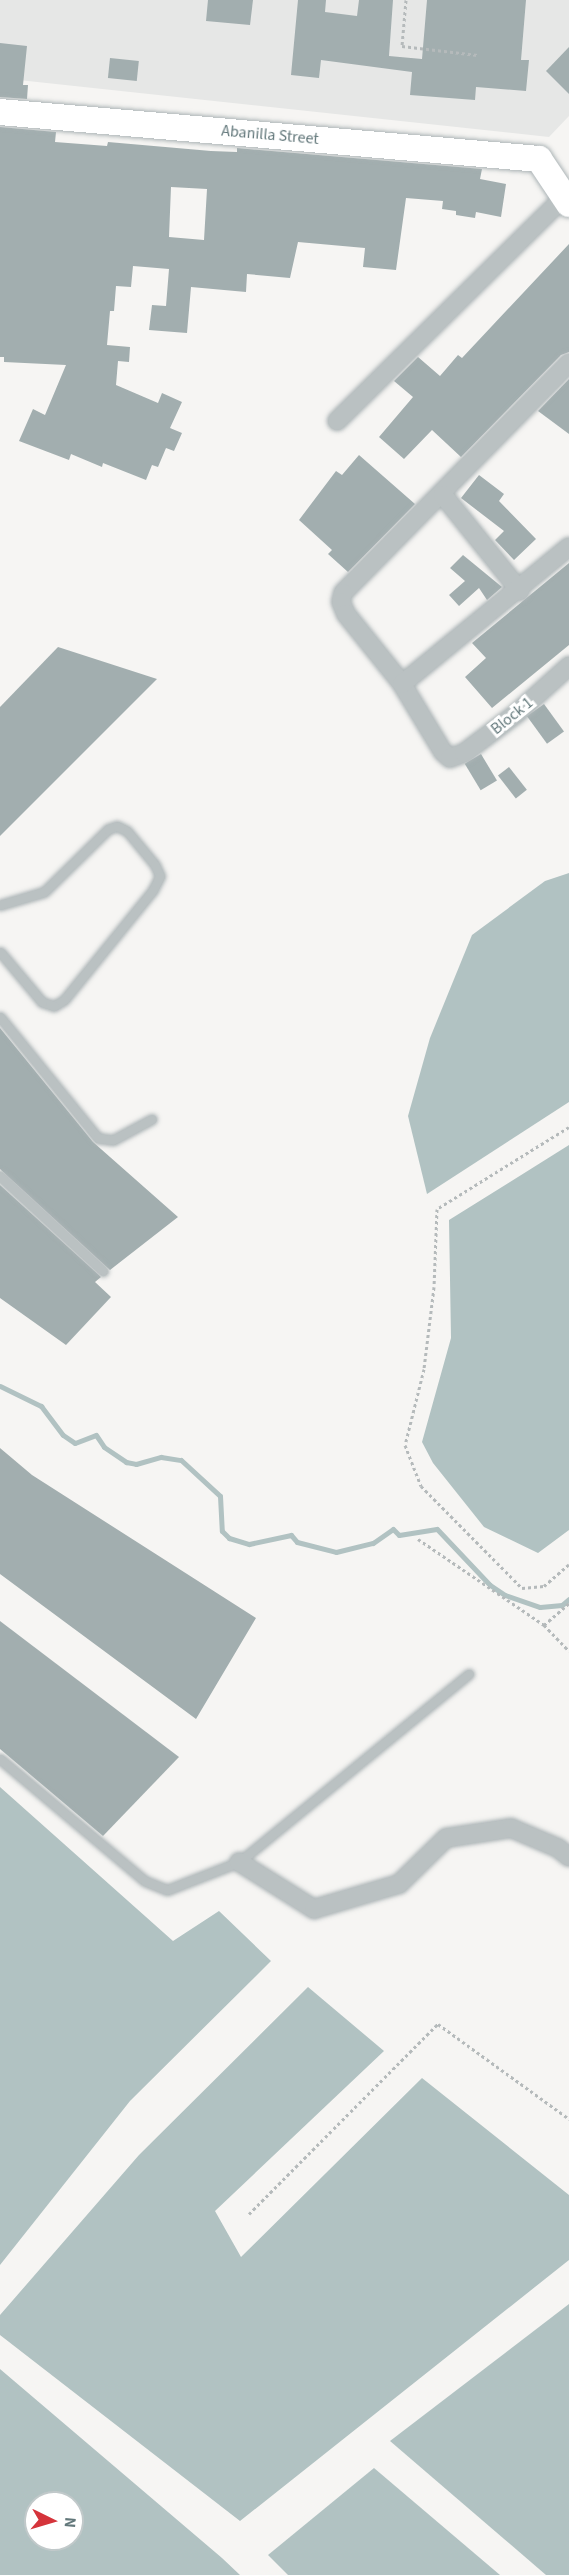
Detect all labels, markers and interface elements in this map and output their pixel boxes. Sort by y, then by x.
street label: Abanilla Street [221,121,319,149]
street label: Block 1 [487,693,537,739]
north arrow [24,2491,84,2551]
text: N [59,2516,81,2529]

